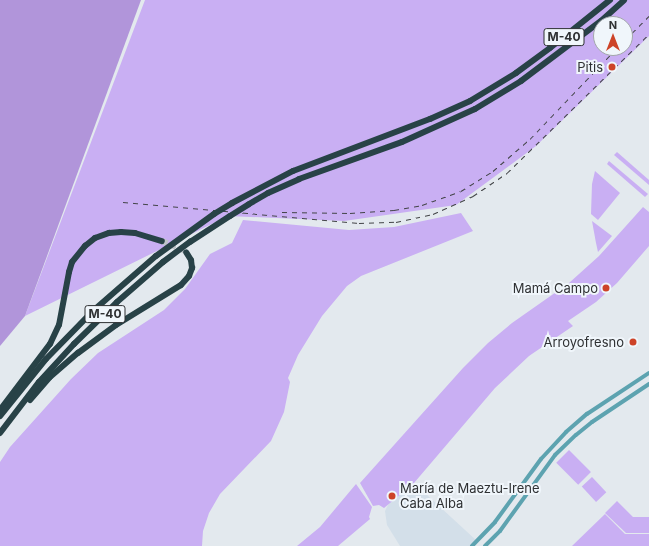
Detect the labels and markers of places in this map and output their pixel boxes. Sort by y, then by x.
place label: Pitis [577,59,603,75]
marker: Pitis [606,61,618,73]
place label: Mamá Campo [513,280,598,296]
marker: Mamá Campo [601,283,611,293]
place label: Arroyofresno [543,334,624,350]
marker: Arroyofresno [627,336,639,348]
place label: María de Maeztu-Irene Caba Alba [400,481,539,512]
marker: María de Maeztu-Irene Caba Alba [387,491,397,501]

